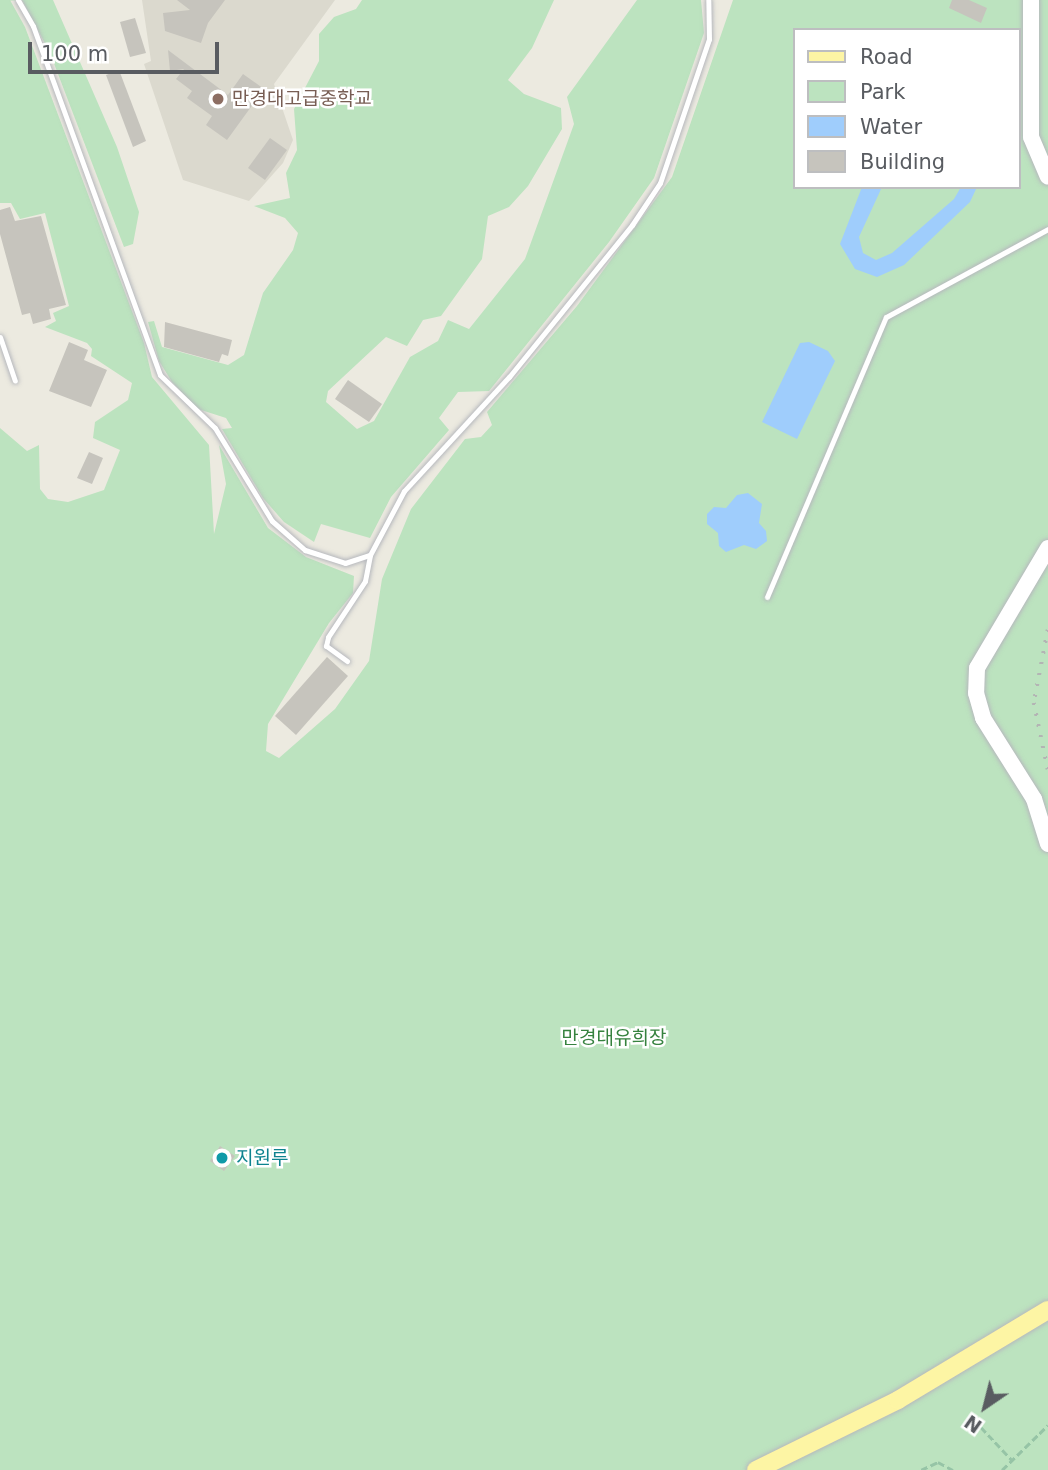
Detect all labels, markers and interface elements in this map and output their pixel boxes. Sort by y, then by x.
scale bar [32,28,222,72]
legend [792,28,1020,189]
text: 100 m [41,42,108,66]
text: Road [860,45,913,69]
text: Park [860,80,905,104]
place label: 만경대고급중학교 [232,88,372,110]
marker: 만경대고급중학교 [210,91,226,107]
text: Water [860,115,922,139]
text: Building [860,150,945,174]
park label: 만경대유희장 [562,1027,666,1049]
place label: 지원루 [236,1147,288,1169]
marker: 지원루 [214,1150,230,1166]
north arrow [950,1372,1020,1442]
text: N [960,1411,986,1438]

